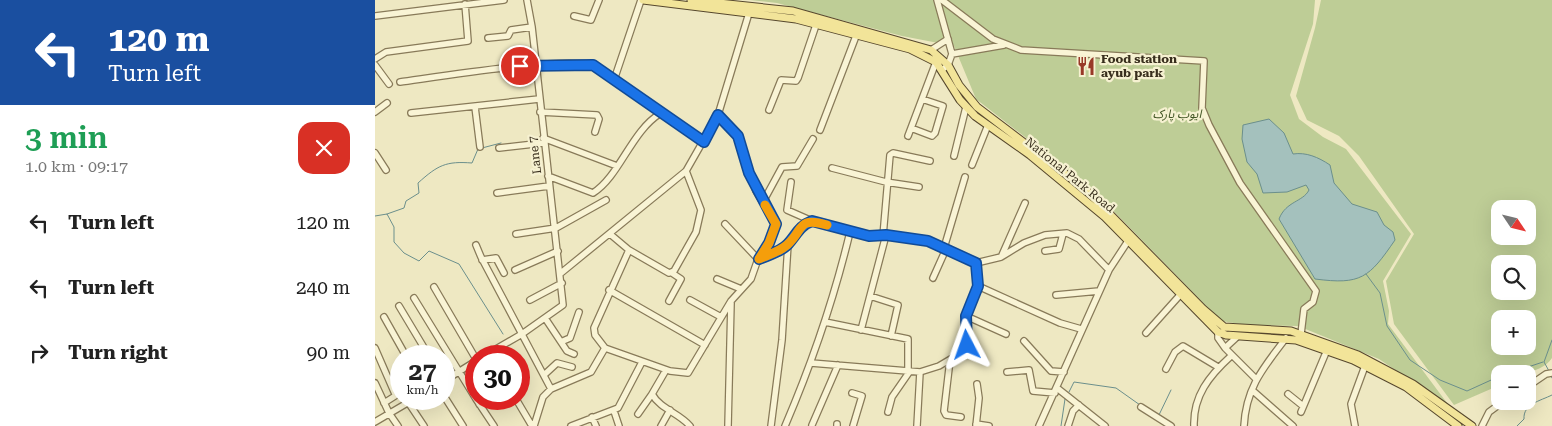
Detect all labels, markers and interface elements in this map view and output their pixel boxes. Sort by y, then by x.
text: 120 m [108,19,209,60]
icon: left [25,20,90,85]
pin [499,45,541,87]
icon: arrive [506,52,534,80]
place label: Food station ayub park [1101,52,1177,80]
restaurant icon: Food station ayub park [1075,55,1097,77]
text: Turn left [108,61,201,86]
park label: ایوب پارک [1153,107,1202,122]
text: 3 min [25,120,108,155]
button: close [298,122,350,174]
street label: National Park Road [1022,134,1118,216]
street label: Lane 7 [526,135,544,175]
text: 1.0 km · 09:17 [25,157,128,176]
north arrow [1491,200,1536,245]
map controls [1491,200,1536,410]
icon: left [25,209,53,237]
text: Turn left [68,211,154,234]
text: 120 m [296,211,350,234]
button: search [1491,255,1536,300]
icon: left [25,274,53,302]
text: Turn left [68,276,154,299]
text: 240 m [296,276,350,299]
button: + [1491,310,1536,355]
position arrow [940,318,992,370]
icon: right [25,339,53,367]
text: Turn right [68,341,168,364]
text: 90 m [307,341,350,364]
speed limit sign: 30 [465,345,530,410]
text: 27 [408,357,437,386]
button: − [1491,365,1536,410]
text: km/h [406,383,439,397]

